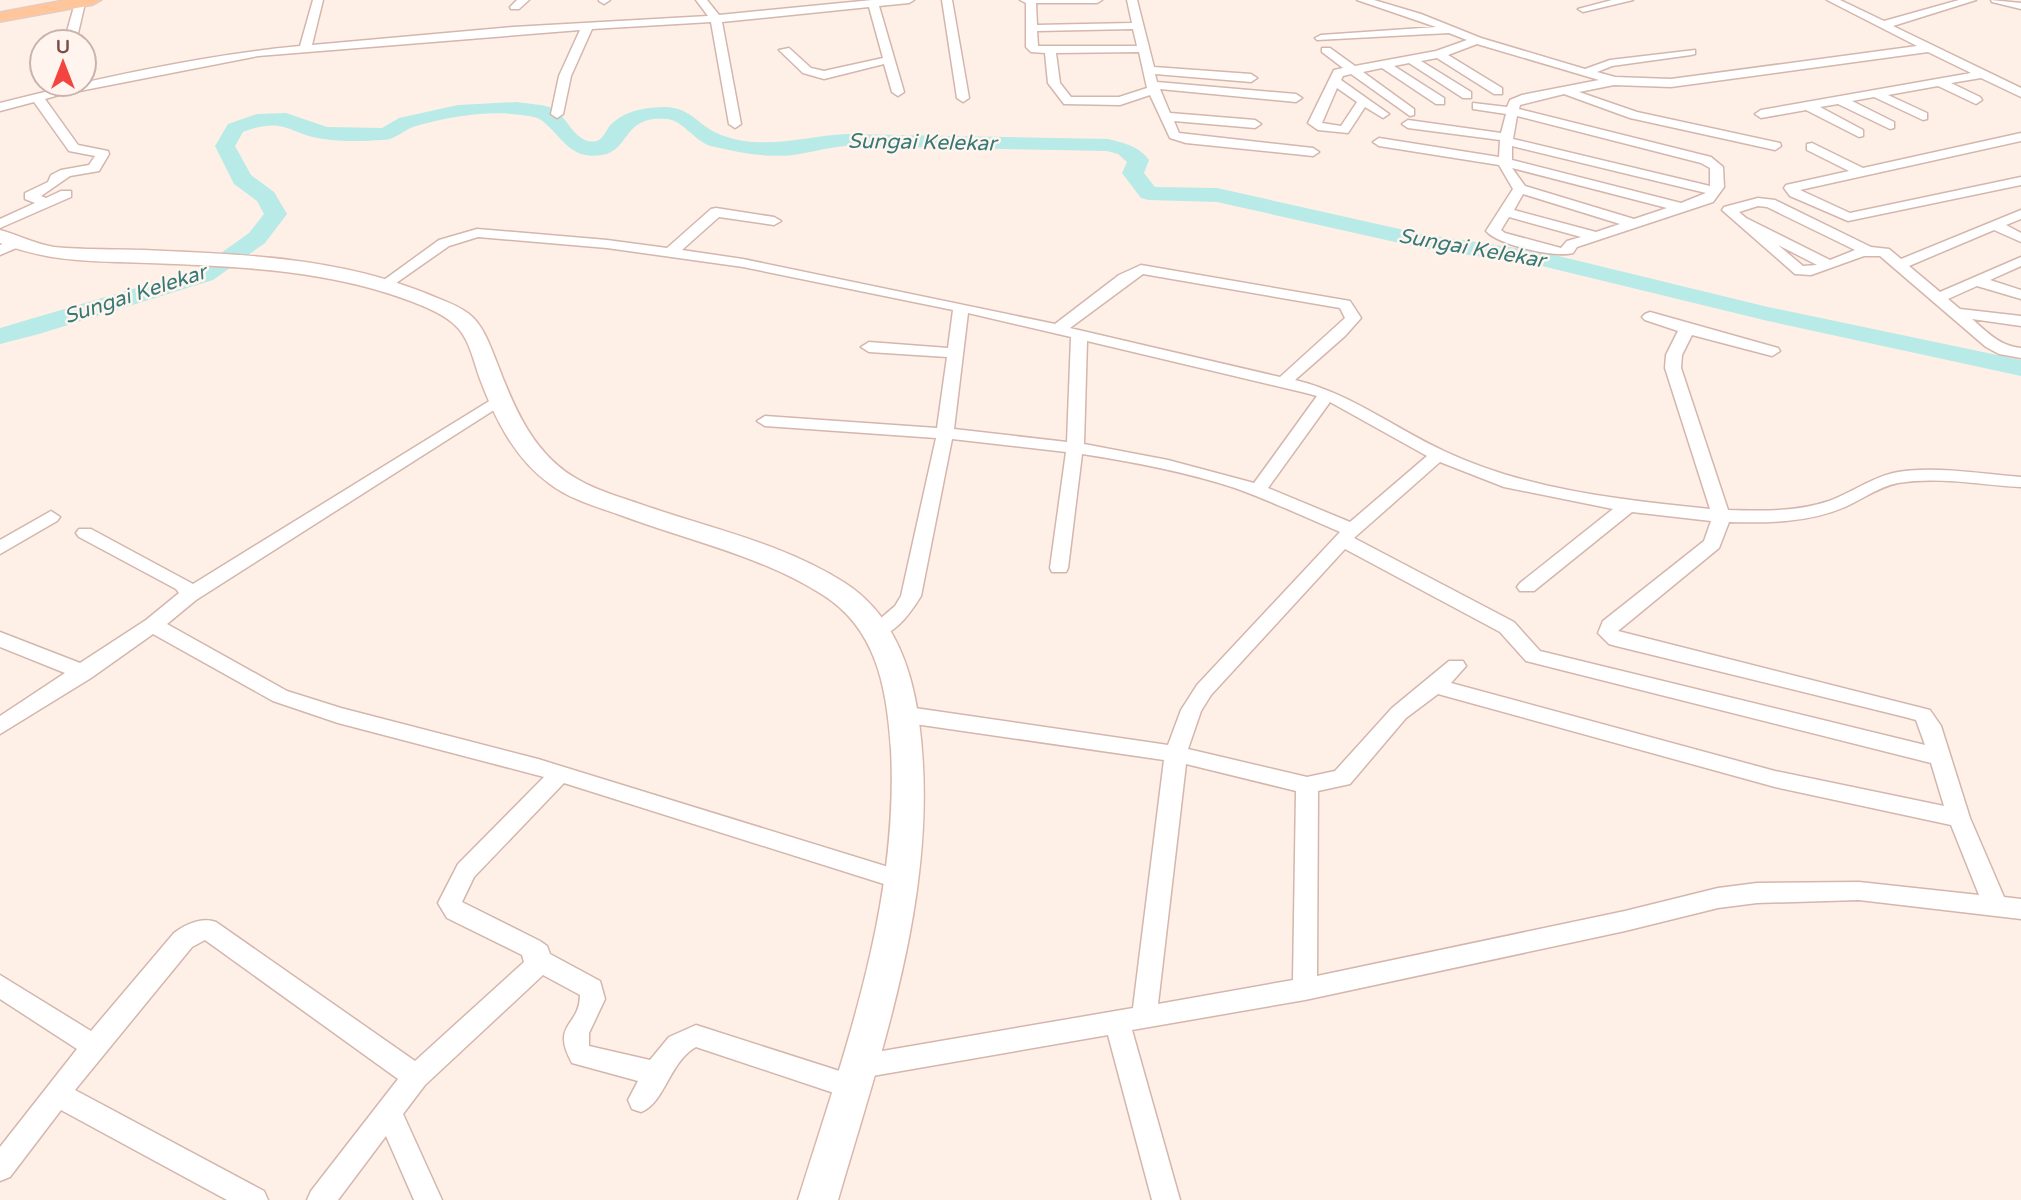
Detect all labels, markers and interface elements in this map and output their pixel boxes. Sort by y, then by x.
north arrow [28,28,98,98]
text: U [56,36,70,58]
water label: Sungai Kelekar [848,129,999,156]
water label: Sungai Kelekar [1397,223,1550,274]
water label: Sungai Kelekar [61,259,212,329]

